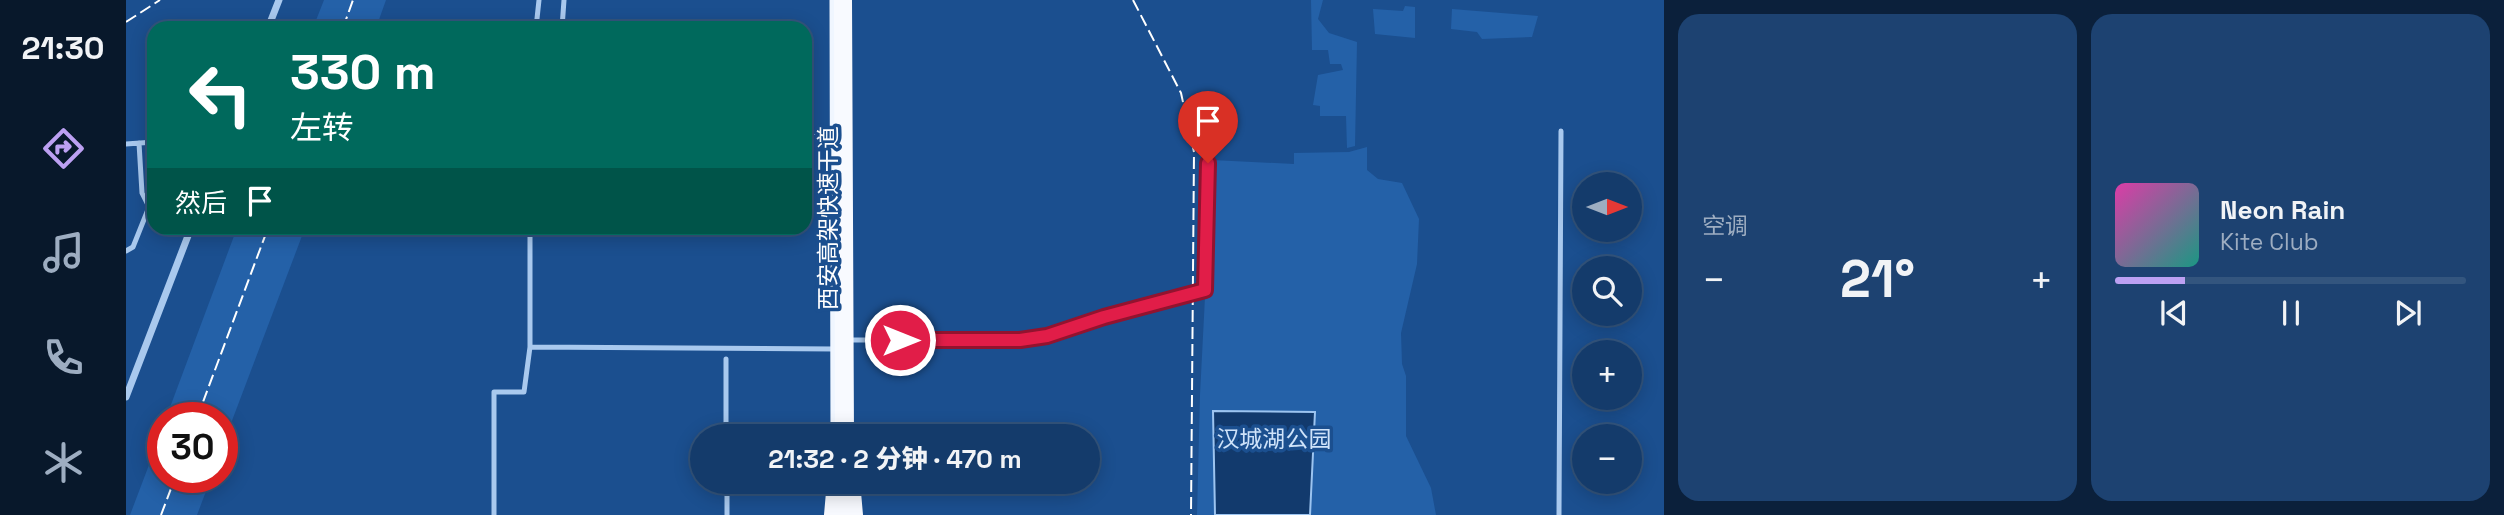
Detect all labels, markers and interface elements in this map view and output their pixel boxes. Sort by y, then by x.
text: 21:30 [21,28,105,68]
text: 330 m [290,41,436,103]
icon: left [175,49,266,140]
pin [1178,91,1238,163]
icon: arrive [1189,102,1227,140]
text: 左转 [290,108,354,148]
icon: directions [39,124,88,173]
street label: 西安高架快速干道 [813,126,843,310]
north arrow [1572,172,1642,242]
map controls [1572,172,1642,494]
icon: arrive [241,182,279,220]
text: 然后 [175,186,227,220]
text: Neon Rain [2220,193,2345,227]
text: 空调 [1702,211,1748,241]
text: Kite Club [2220,227,2319,257]
icon: music [39,228,88,277]
text: 21° [1840,246,1915,312]
button: search [1572,256,1642,326]
text: − [1702,256,1726,304]
text: + [2029,256,2053,304]
icon: previous [2155,294,2193,332]
icon: pause [2272,294,2310,332]
icon: next [2389,294,2427,332]
position arrow [863,303,937,377]
icon: phone [39,333,88,382]
button: + [1572,340,1642,410]
speed limit sign: 30 [147,402,238,493]
park label: 汉城湖公园 [1217,424,1332,454]
button: − [1572,424,1642,494]
icon: climate [39,438,88,487]
text: 21:32 · 2 分钟 · 470 m [768,442,1022,476]

